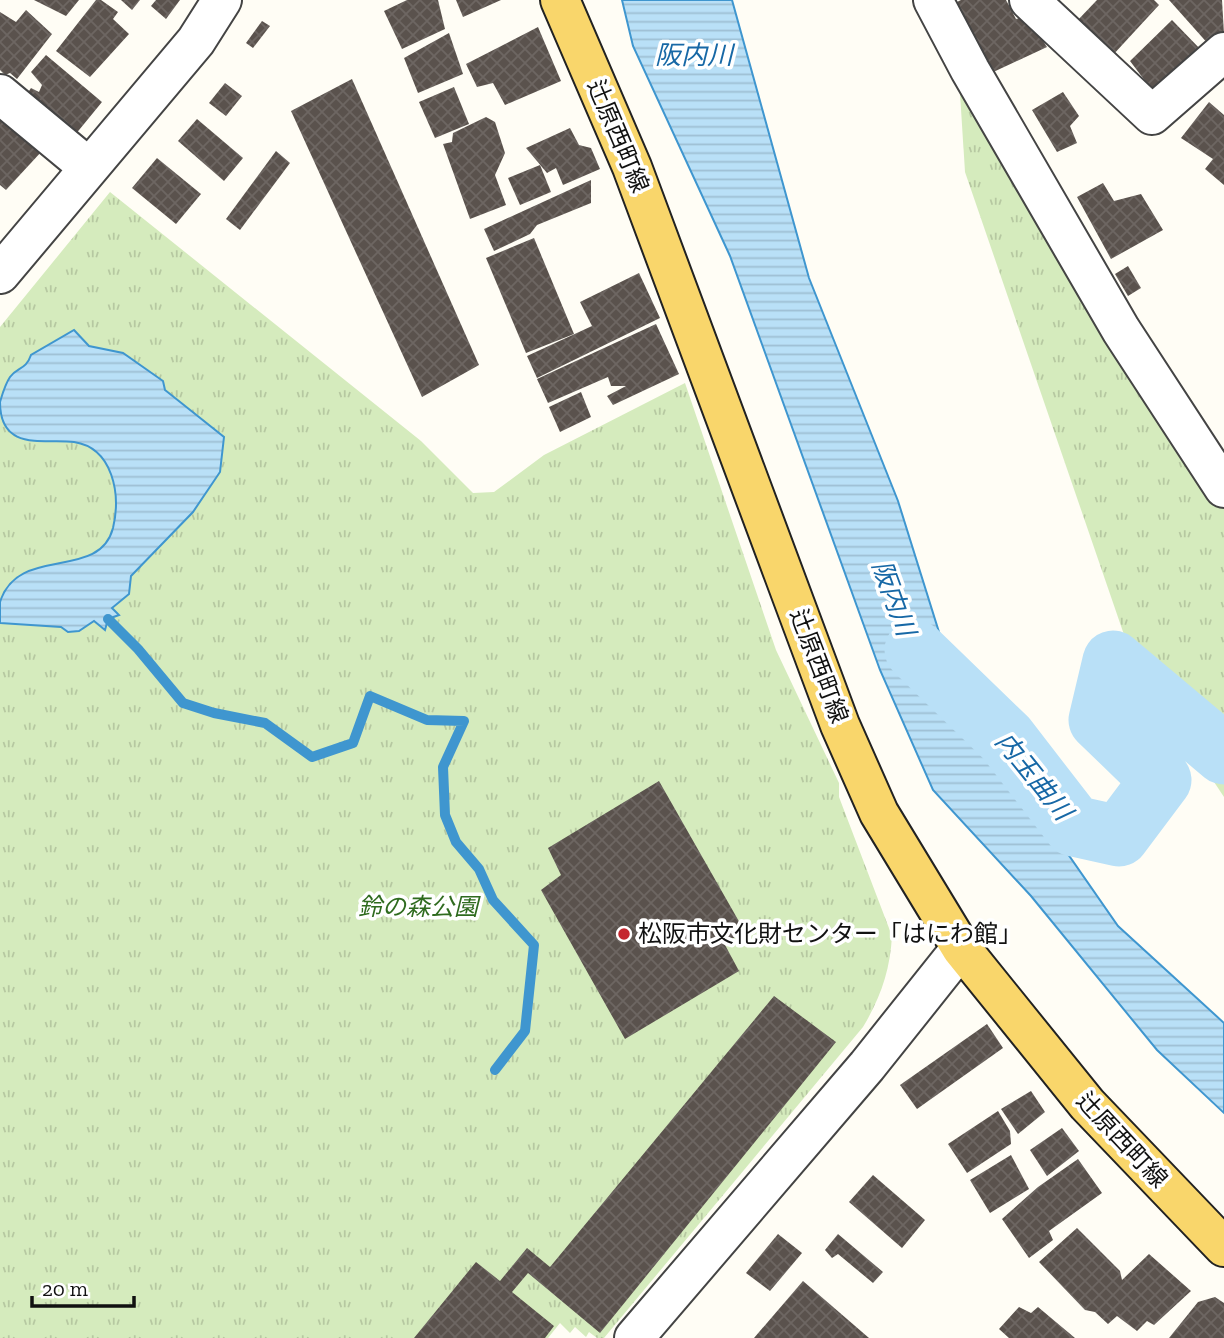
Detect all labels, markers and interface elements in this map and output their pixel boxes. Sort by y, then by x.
water label: 阪内川 [655,39,736,71]
street label: 辻原西町線 [582,75,655,197]
water label: 阪内川 [866,556,923,643]
street label: 辻原西町線 [784,605,855,727]
water label: 内玉曲川 [989,726,1081,829]
park label: 鈴の森公園 [358,892,481,921]
place label: 松阪市文化財センター「はにわ館」 [638,919,1022,948]
marker: 松阪市文化財センター「はにわ館」 [616,926,632,942]
street label: 辻原西町線 [1071,1086,1174,1193]
scale bar [32,1264,133,1308]
text: 20 m [42,1276,88,1301]

